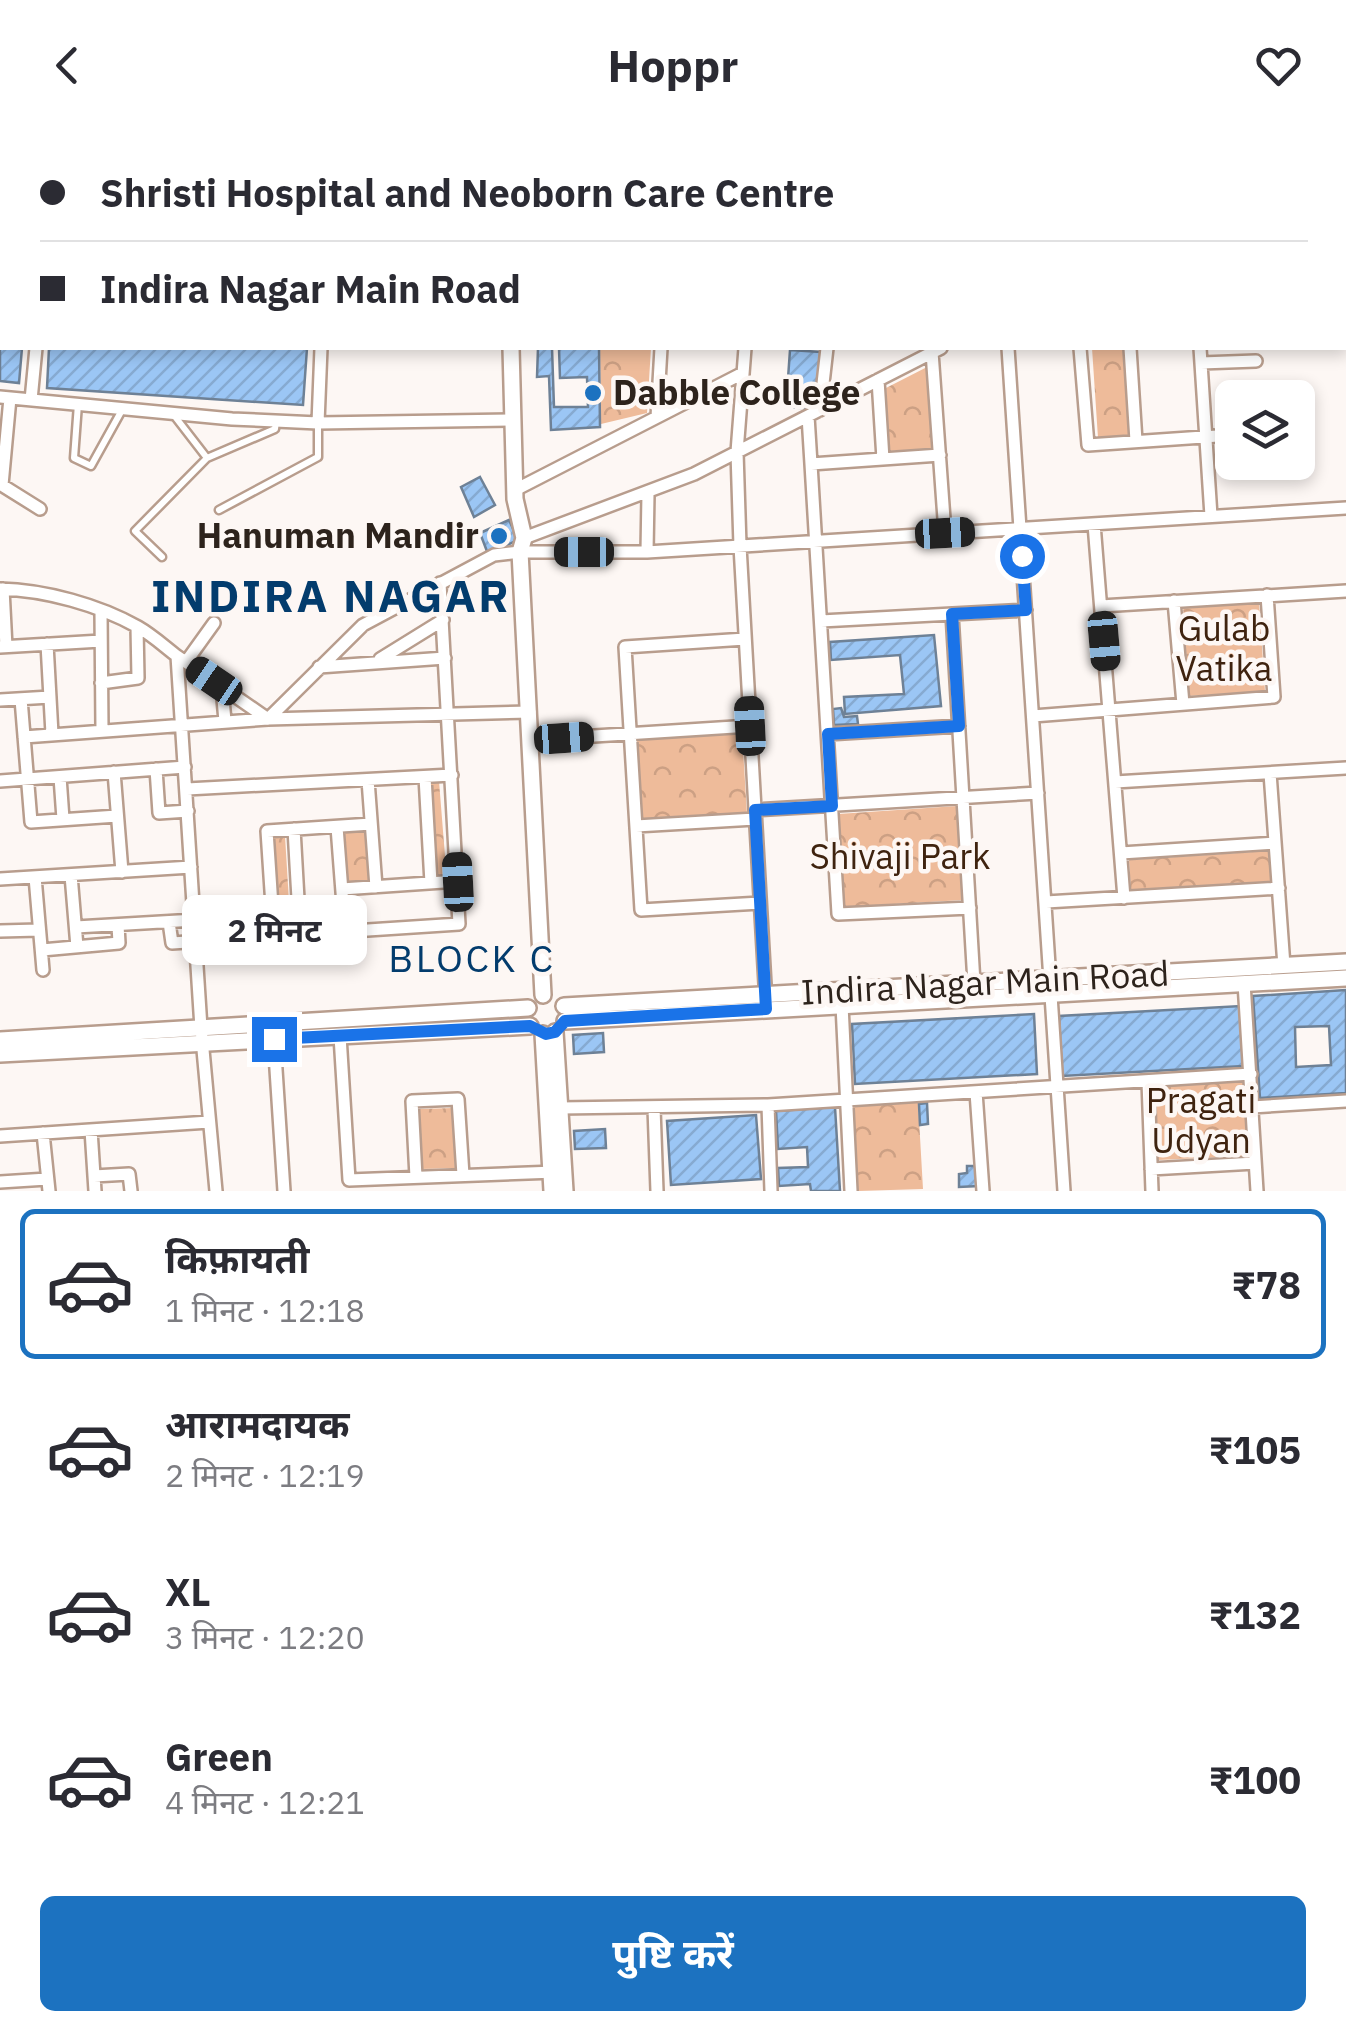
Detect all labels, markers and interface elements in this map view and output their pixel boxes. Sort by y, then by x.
text: Hoppr [608,36,738,94]
icon: back [40,38,95,93]
icon: heart [1251,38,1306,93]
text: Shristi Hospital and Neoborn Care Centre [100,168,834,217]
text: Indira Nagar Main Road [100,264,521,313]
place label: Dabble College [613,369,860,415]
map controls [1215,380,1315,480]
button: layers [1215,380,1315,480]
marker: Dabble College [582,382,604,404]
place label: Hanuman Mandir [197,512,479,558]
car [914,516,976,550]
marker: Hanuman Mandir [488,525,510,547]
route start [1000,534,1045,579]
car [554,537,614,567]
district label: INDIRA NAGAR [151,566,511,624]
park label: Gulab Vatika [1176,605,1272,691]
car [1086,610,1122,672]
car [181,652,247,710]
car [733,695,767,757]
car [533,721,595,755]
park label: Shivaji Park [809,833,991,879]
car [441,851,475,913]
callout: 2 मिनट [182,894,366,964]
text: 2 मिनट [228,909,321,951]
district label: BLOCK C [388,933,556,982]
street label: Indira Nagar Main Road [800,949,1170,1015]
route end [252,1017,297,1062]
park label: Pragati Udyan [1146,1077,1256,1163]
text: किफ़ायती [165,1234,309,1283]
icon: car [45,1239,135,1329]
text: ₹78 [1231,1260,1301,1309]
text: 1 मिनट · 12:18 [165,1289,365,1331]
text: आरामदायक [165,1399,349,1448]
icon: car [45,1404,135,1494]
text: ₹105 [1209,1425,1301,1474]
text: 2 मिनट · 12:19 [165,1454,365,1496]
text: XL [165,1567,211,1616]
icon: car [45,1569,135,1659]
text: ₹132 [1209,1590,1301,1639]
text: 3 मिनट · 12:20 [165,1616,365,1658]
text: Green [165,1732,273,1781]
icon: car [45,1734,135,1824]
text: ₹100 [1209,1755,1301,1804]
text: 4 मिनट · 12:21 [165,1781,365,1823]
button: पुष्टि करें [40,1896,1306,2011]

